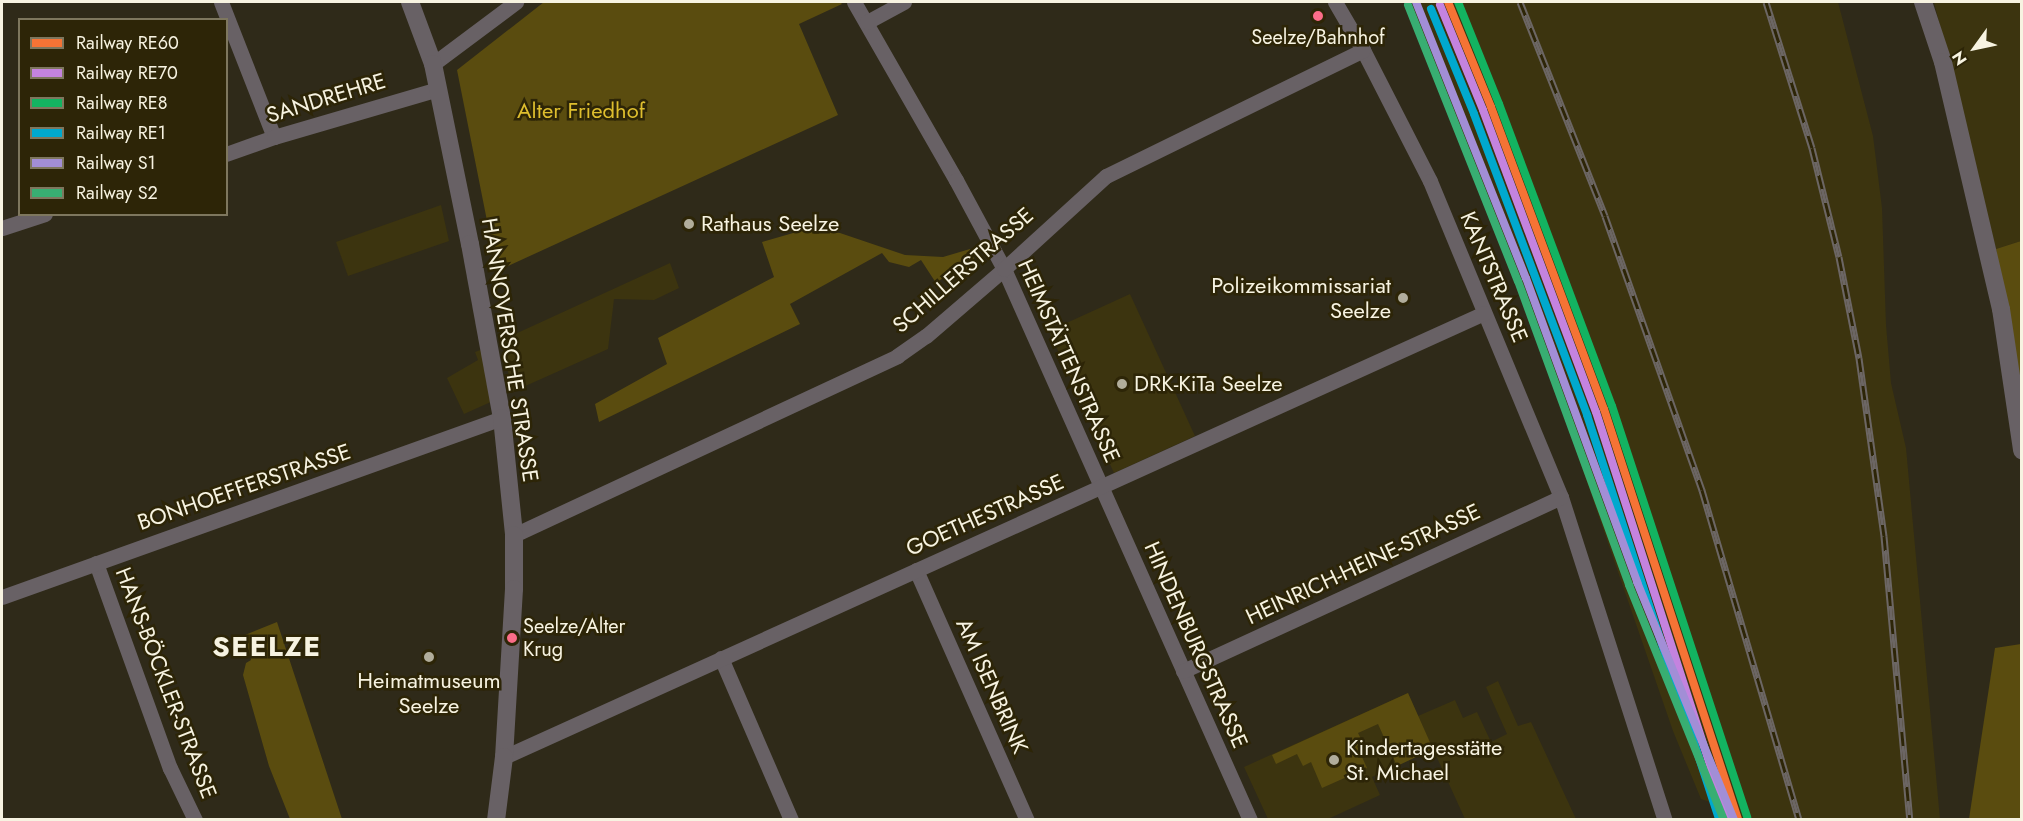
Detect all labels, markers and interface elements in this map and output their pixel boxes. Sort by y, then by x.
marker: Seelze/Bahnhof [1312,10,1324,22]
legend [18,18,228,216]
north arrow [1945,18,2005,78]
place label: Seelze/Bahnhof [1251,25,1385,49]
text: Railway RE60 [76,30,179,56]
text: N [1946,46,1973,70]
text: Railway RE70 [76,60,178,86]
street label: SANDREHRE [263,67,389,129]
text: Railway RE8 [76,90,168,116]
park label: Alter Friedhof [517,98,645,124]
text: Railway RE1 [76,120,166,146]
text: Railway S1 [76,150,156,176]
text: Railway S2 [76,180,158,206]
street label: SCHILLERSTRASSE [887,202,1039,338]
street label: KANTSTRASSE [1455,208,1533,346]
place label: Rathaus Seelze [701,211,839,237]
street label: HANNOVERSCHE STRASSE [476,216,544,484]
marker: Rathaus Seelze [682,217,696,231]
street label: HEIMSTÄTTENSTRASSE [1012,255,1126,467]
place label: Polizeikommissariat Seelze [1211,272,1391,324]
marker: Polizeikommissariat Seelze [1396,291,1410,305]
place label: DRK-KiTa Seelze [1134,371,1283,397]
marker: DRK-KiTa Seelze [1115,377,1129,391]
street label: BONHOEFFERSTRASSE [134,438,354,536]
street label: GOETHESTRASSE [902,468,1068,562]
street label: HEINRICH-HEINE-STRASSE [1242,498,1484,630]
street label: HINDENBURGSTRASSE [1139,538,1253,752]
street label: HANS-BÖCKLER-STRASSE [110,564,222,802]
place label: Seelze/Alter Krug [523,614,625,661]
street label: AM ISENBRINK [950,614,1034,758]
district label: SEELZE [212,630,322,664]
marker: Seelze/Alter Krug [506,632,518,644]
marker: Heimatmuseum Seelze [422,650,436,664]
place label: Heimatmuseum Seelze [357,667,501,718]
place label: Kindertagesstätte St. Michael [1346,734,1502,786]
marker: Kindertagesstätte St. Michael [1327,753,1341,767]

